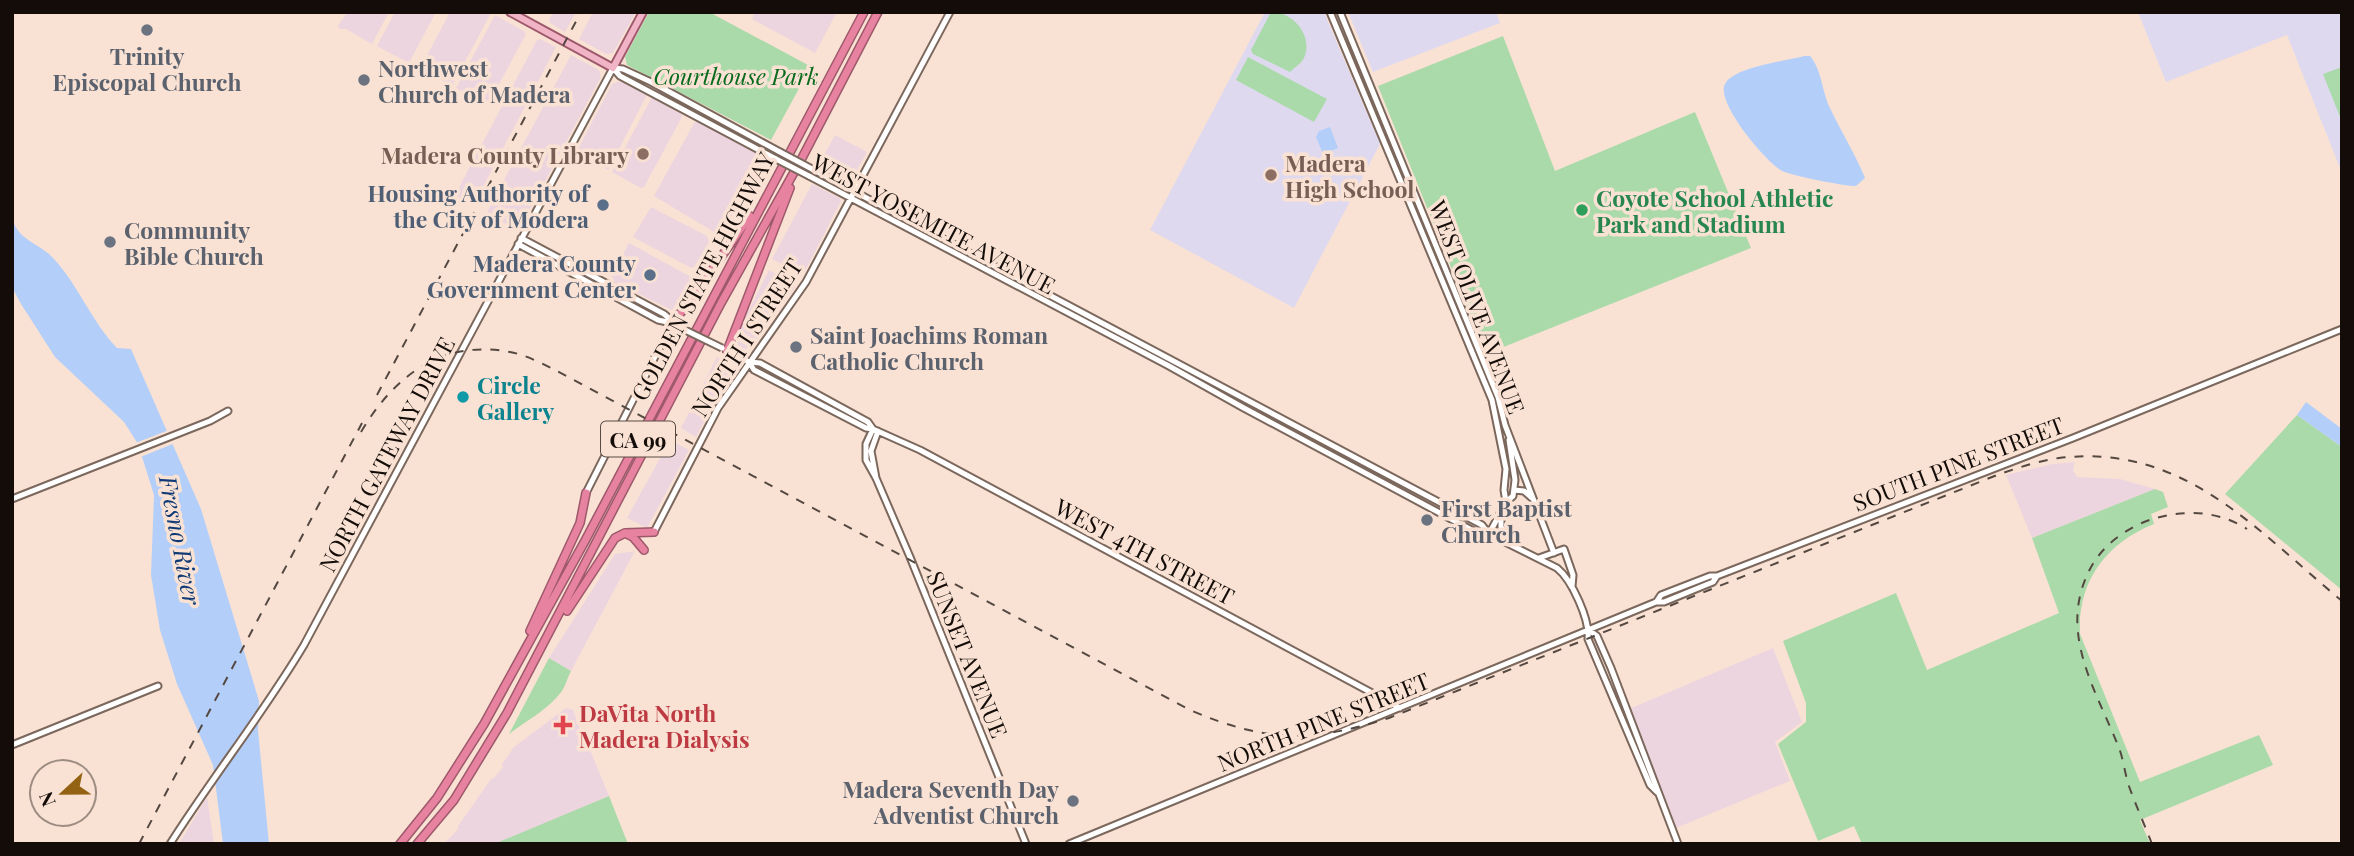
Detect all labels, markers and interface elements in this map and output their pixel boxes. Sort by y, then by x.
marker: Trinity Episcopal Church [139,22,155,38]
place label: Trinity Episcopal Church [53,40,241,97]
place label: Northwest Church of Madera [378,52,571,109]
park label: Courthouse Park [653,60,819,91]
marker: Northwest Church of Madera [356,72,372,88]
place label: Madera County Library [381,139,629,170]
street label: WEST YOSEMITE AVENUE [806,145,1061,300]
street label: GOLDEN STATE HIGHWAY [623,146,781,406]
marker: Madera County Library [635,146,651,162]
place label: Madera High School [1285,147,1414,204]
marker: Madera High School [1263,167,1279,183]
place label: Housing Authority of the City of Modera [368,177,591,234]
place label: Coyote School Athletic Park and Stadium [1596,182,1833,239]
street label: WEST OLIVE AVENUE [1423,195,1533,418]
marker: Housing Authority of the City of Modera [595,197,611,213]
marker: Coyote School Athletic Park and Stadium [1574,202,1590,218]
place label: Community Bible Church [124,214,264,271]
marker: Community Bible Church [102,234,118,250]
place label: Madera County Government Center [427,247,636,304]
street label: NORTH I STREET [683,252,809,422]
marker: Madera County Government Center [642,267,658,283]
place label: Saint Joachims Roman Catholic Church [810,319,1048,376]
street label: NORTH GATEWAY DRIVE [311,331,461,577]
marker: Saint Joachims Roman Catholic Church [788,339,804,355]
place label: Circle Gallery [477,369,554,426]
marker: Circle Gallery [455,389,471,405]
street label: SOUTH PINE STREET [1848,408,2068,518]
road number: CA 99 [601,422,675,457]
water label: Fresno River [153,472,209,608]
street label: WEST 4TH STREET [1049,490,1240,611]
place label: First Baptist Church [1441,492,1573,549]
marker: First Baptist Church [1419,512,1435,528]
street label: SUNSET AVENUE [920,566,1016,742]
street label: NORTH PINE STREET [1212,664,1434,778]
place label: DaVita North Madera Dialysis [579,697,750,754]
marker: DaVita North Madera Dialysis [553,715,573,735]
north arrow [28,758,98,828]
place label: Madera Seventh Day Adventist Church [842,773,1059,830]
text: N [32,788,61,811]
marker: Madera Seventh Day Adventist Church [1065,793,1081,809]

